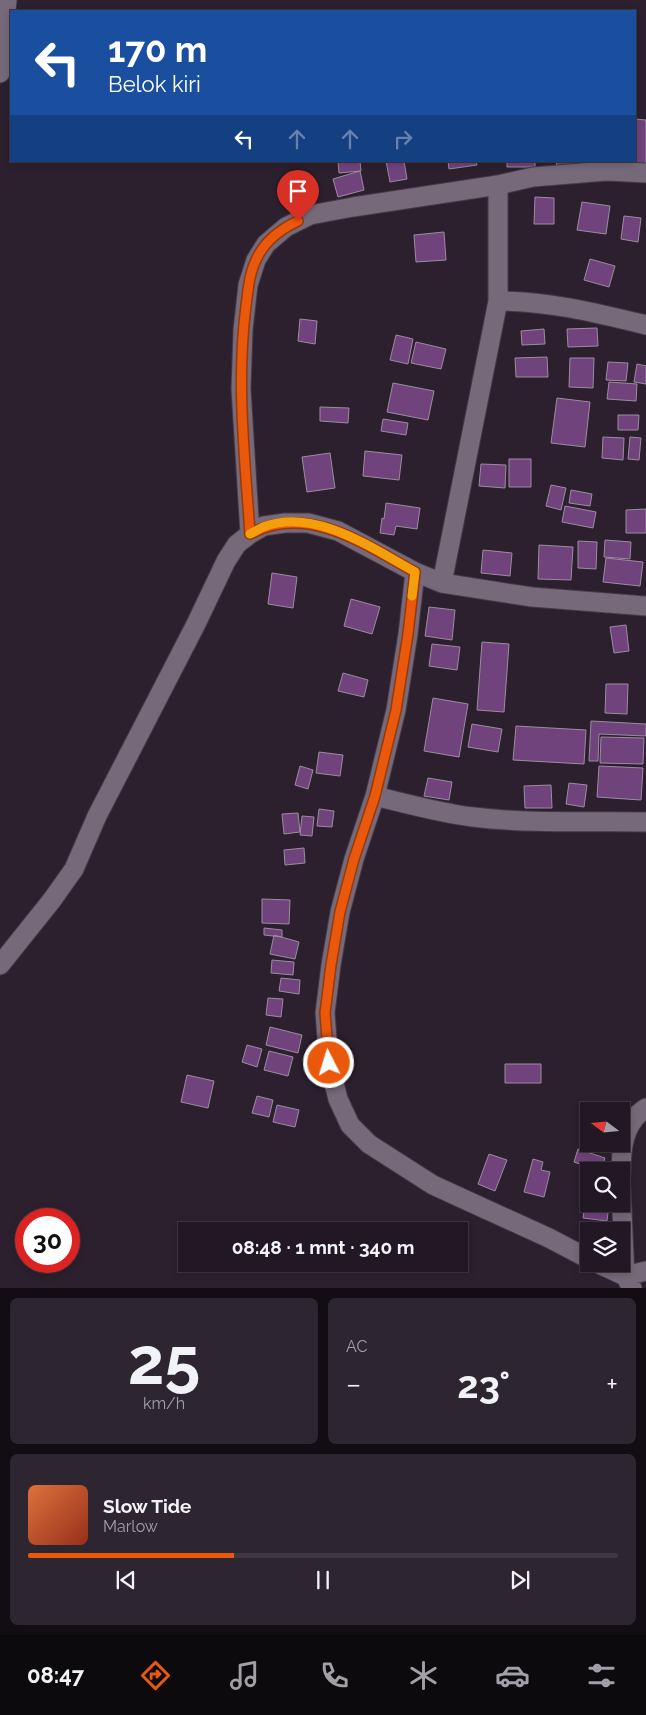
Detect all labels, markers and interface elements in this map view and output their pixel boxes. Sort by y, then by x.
text: 170 m [108,29,207,70]
icon: left [25,30,90,95]
text: Belok kiri [108,71,201,97]
icon: left [230,125,258,153]
icon: ahead [283,125,311,153]
icon: ahead [336,125,364,153]
icon: right [389,125,417,153]
pin [277,170,319,221]
icon: arrive [284,177,312,205]
position arrow [302,1036,354,1088]
north arrow [580,1102,630,1152]
map controls [580,1102,630,1272]
button: search [580,1162,630,1212]
speed limit sign: 30 [15,1208,80,1273]
button: layers [580,1222,630,1272]
text: 08:48 · 1 mnt · 340 m [232,1236,414,1258]
text: 25 [128,1323,200,1399]
text: AC [346,1337,367,1356]
text: 23° [457,1362,510,1407]
text: − [346,1368,361,1401]
text: + [606,1368,618,1401]
text: km/h [143,1394,185,1413]
text: Slow Tide [103,1495,192,1517]
text: Marlow [103,1517,158,1536]
icon: previous [112,1566,140,1594]
icon: pause [309,1566,337,1594]
icon: next [506,1566,534,1594]
icon: directions [138,1658,173,1693]
icon: music [227,1658,262,1693]
icon: phone [317,1658,352,1693]
icon: climate [406,1658,441,1693]
icon: car [495,1658,530,1693]
icon: filters [584,1658,619,1693]
text: 08:47 [27,1662,84,1688]

